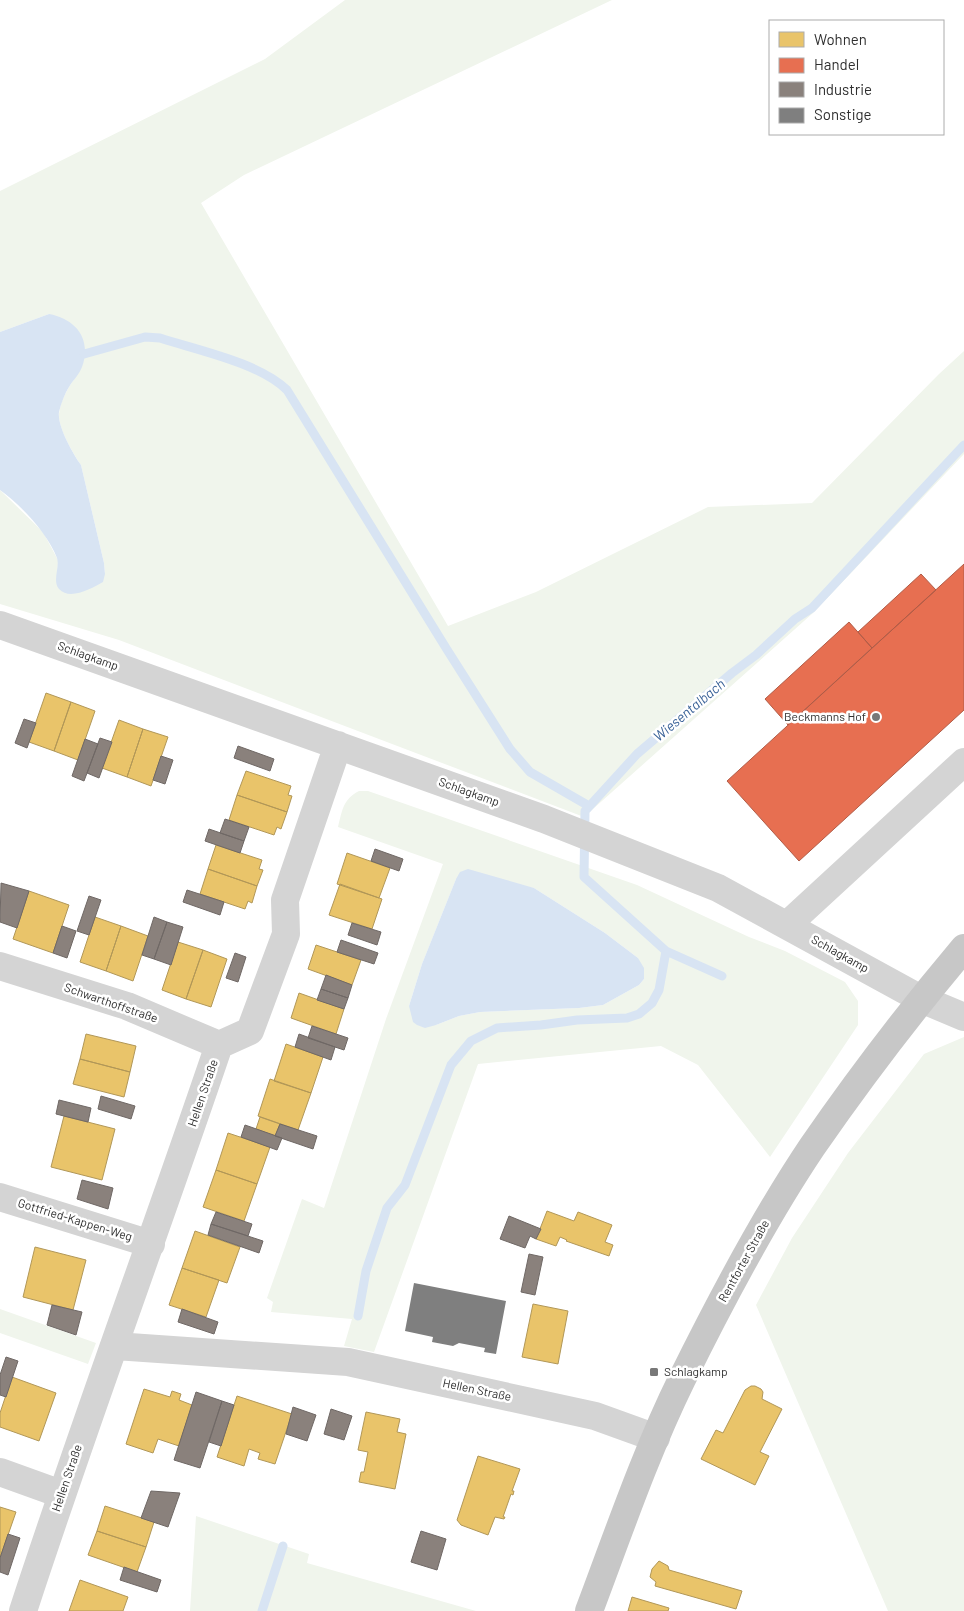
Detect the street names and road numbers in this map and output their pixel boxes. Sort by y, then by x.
street label: Schlagkamp [56,638,121,673]
street label: Schlagkamp [437,774,502,809]
street label: Schlagkamp [809,932,872,975]
street label: Schwarthoffstraße [63,979,160,1025]
street label: Hellen Straße [184,1057,220,1128]
street label: Gottfried-Kappen-Weg [16,1195,134,1243]
street label: Rentforter Straße [715,1217,771,1304]
street label: Hellen Straße [442,1375,513,1403]
street label: Hellen Straße [48,1442,84,1513]

